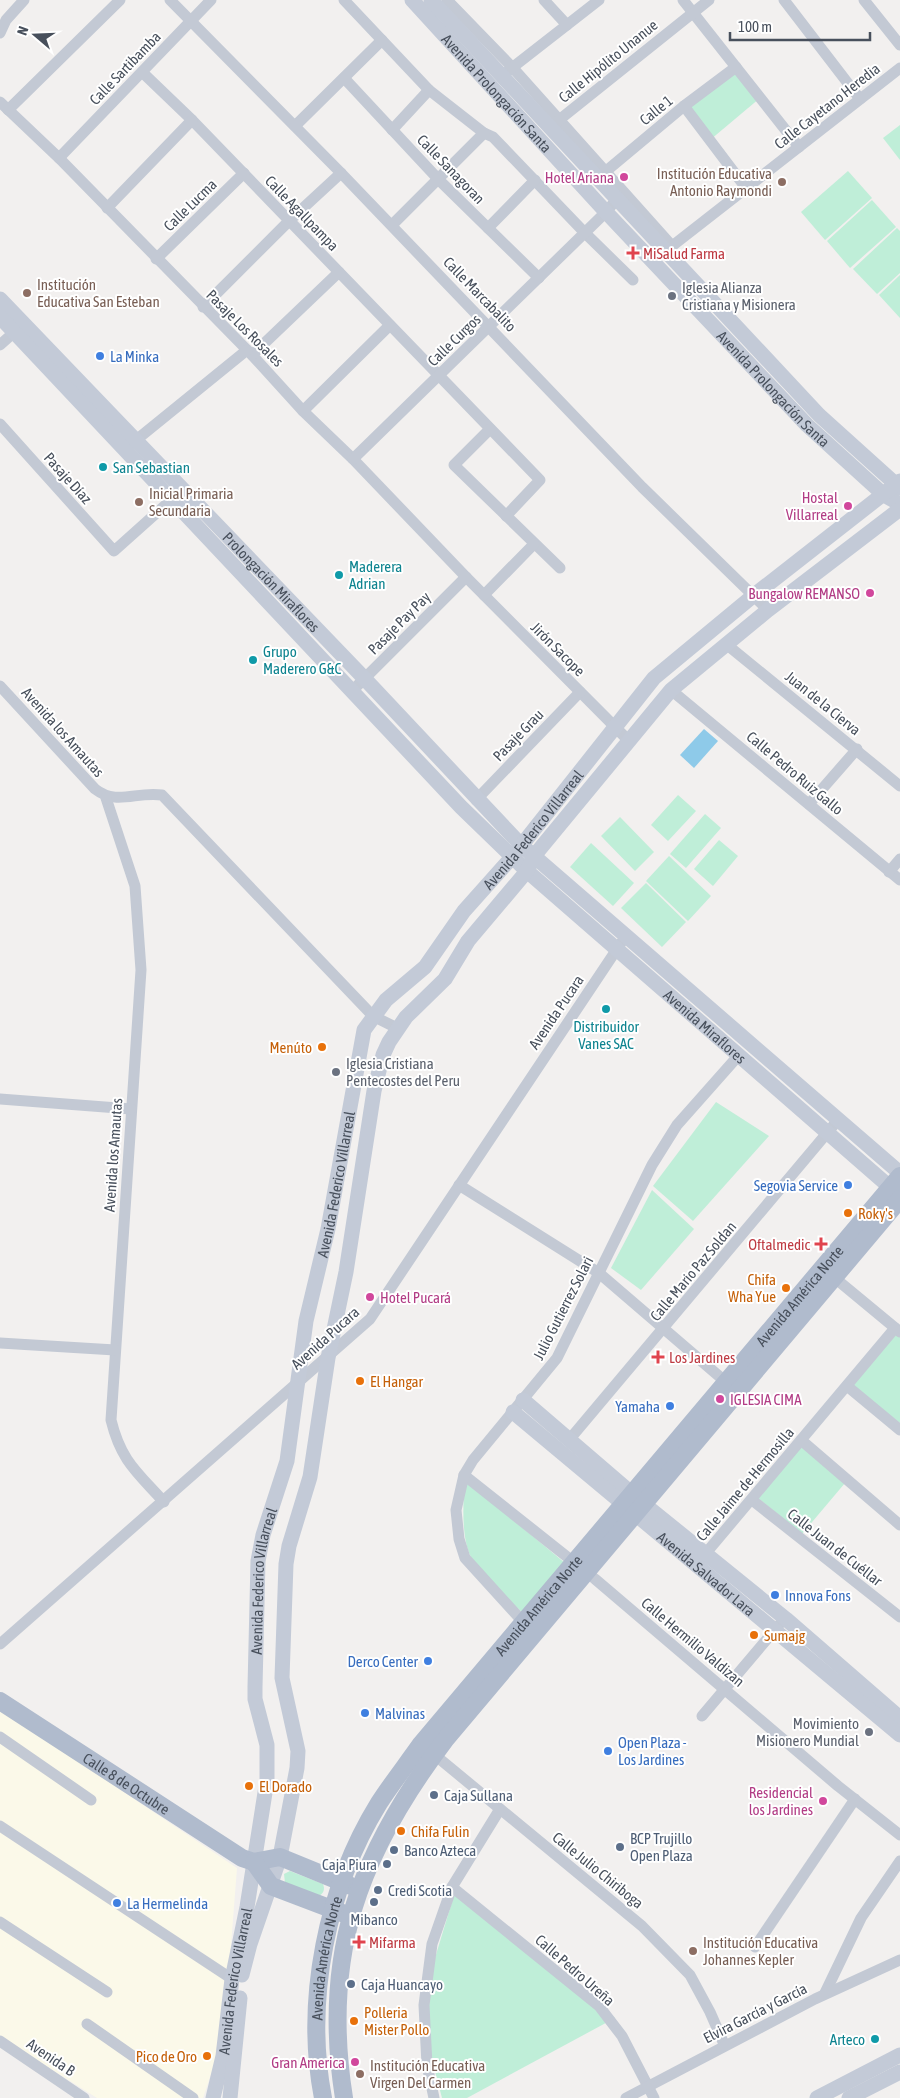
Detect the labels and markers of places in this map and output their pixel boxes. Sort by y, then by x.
place label: Institución Educativa Antonio Raymondi [657,165,772,199]
place label: Hotel Ariana [545,169,614,186]
marker: Hotel Ariana [618,171,630,183]
marker: Institución Educativa Antonio Raymondi [776,176,788,188]
place label: MiSalud Farma [643,245,725,262]
marker: MiSalud Farma [627,247,639,259]
place label: Institución Educativa San Esteban [37,276,160,310]
place label: Iglesia Alianza Cristiana y Misionera [682,279,796,313]
marker: Institución Educativa San Esteban [21,287,33,299]
marker: Iglesia Alianza Cristiana y Misionera [666,290,678,302]
place label: La Minka [110,348,159,365]
marker: La Minka [94,350,106,362]
place label: San Sebastian [113,459,190,476]
marker: San Sebastian [97,461,109,473]
place label: Inicial Primaria Secundaria [149,485,233,519]
place label: Hostal Villarreal [786,489,838,523]
marker: Inicial Primaria Secundaria [133,496,145,508]
marker: Hostal Villarreal [842,500,854,512]
place label: Maderera Adrian [349,558,402,592]
marker: Maderera Adrian [333,569,345,581]
place label: Bungalow REMANSO [748,585,860,602]
marker: Bungalow REMANSO [864,587,876,599]
place label: Grupo Maderero G&C [263,643,341,677]
marker: Grupo Maderero G&C [247,654,259,666]
marker: Distribuidor Vanes SAC [600,1003,612,1015]
place label: Distribuidor Vanes SAC [573,1018,639,1052]
place label: Menúto [269,1039,312,1056]
marker: Menúto [316,1041,328,1053]
place label: Iglesia Cristiana Pentecostes del Peru [346,1055,460,1089]
marker: Iglesia Cristiana Pentecostes del Peru [330,1066,342,1078]
place label: Segovia Service [754,1177,838,1194]
marker: Segovia Service [842,1179,854,1191]
place label: Roky's [858,1205,893,1222]
marker: Roky's [842,1207,854,1219]
place label: Oftalmedic [748,1236,810,1253]
marker: Oftalmedic [814,1237,828,1251]
place label: Chifa Wha Yue [728,1271,776,1305]
marker: Chifa Wha Yue [780,1282,792,1294]
place label: Hotel Pucará [380,1289,451,1306]
marker: Hotel Pucará [364,1291,376,1303]
place label: Los Jardines [669,1349,735,1366]
marker: Los Jardines [651,1350,665,1364]
place label: El Hangar [370,1373,424,1390]
marker: El Hangar [354,1375,366,1387]
place label: IGLESIA CIMA [730,1391,802,1408]
marker: IGLESIA CIMA [714,1393,726,1405]
place label: Yamaha [615,1398,660,1415]
marker: Yamaha [664,1400,676,1412]
place label: Innova Fons [785,1587,851,1604]
marker: Innova Fons [769,1589,781,1601]
place label: Sumajg [764,1627,806,1644]
marker: Sumajg [748,1629,760,1641]
place label: Derco Center [347,1653,419,1670]
marker: Derco Center [422,1655,434,1667]
place label: Malvinas [375,1705,425,1722]
marker: Malvinas [359,1707,371,1719]
place label: Movimiento Misionero Mundial [756,1715,859,1749]
marker: Movimiento Misionero Mundial [863,1726,875,1738]
place label: Open Plaza - Los Jardines [618,1734,687,1768]
marker: Open Plaza - Los Jardines [602,1745,614,1757]
place label: El Dorado [259,1778,312,1795]
marker: El Dorado [243,1780,255,1792]
place label: Residencial los Jardines [749,1784,813,1818]
place label: Caja Sullana [444,1787,513,1804]
marker: Caja Sullana [428,1789,440,1801]
marker: Residencial los Jardines [817,1795,829,1807]
place label: Chifa Fulin [411,1823,470,1840]
marker: Chifa Fulin [395,1825,407,1837]
place label: BCP Trujillo Open Plaza [630,1830,693,1864]
marker: BCP Trujillo Open Plaza [614,1841,626,1853]
place label: Banco Azteca [404,1842,476,1859]
marker: Banco Azteca [388,1844,400,1856]
place label: Caja Piura [322,1856,377,1873]
marker: Caja Piura [381,1858,393,1870]
place label: Credi Scotia [388,1882,452,1899]
marker: Credi Scotia [372,1884,384,1896]
place label: La Hermelinda [127,1895,208,1912]
marker: Mibanco [368,1896,380,1908]
marker: La Hermelinda [111,1897,123,1909]
place label: Mibanco [350,1911,398,1928]
place label: Mifarma [369,1934,416,1951]
place label: Institución Educativa Johannes Kepler [703,1934,818,1968]
marker: Mifarma [353,1936,365,1948]
marker: Institución Educativa Johannes Kepler [687,1945,699,1957]
place label: Caja Huancayo [361,1976,443,1993]
marker: Caja Huancayo [345,1978,357,1990]
place label: Polleria Mister Pollo [364,2004,429,2038]
marker: Polleria Mister Pollo [348,2015,360,2027]
place label: Arteco [830,2031,865,2048]
marker: Arteco [869,2033,881,2045]
place label: Pico de Oro [136,2048,197,2065]
marker: Pico de Oro [201,2050,213,2062]
place label: Gran America [271,2054,345,2071]
marker: Gran America [349,2056,361,2068]
place label: Institución Educativa Virgen Del Carmen [370,2057,485,2091]
marker: Institución Educativa Virgen Del Carmen [354,2068,366,2080]

